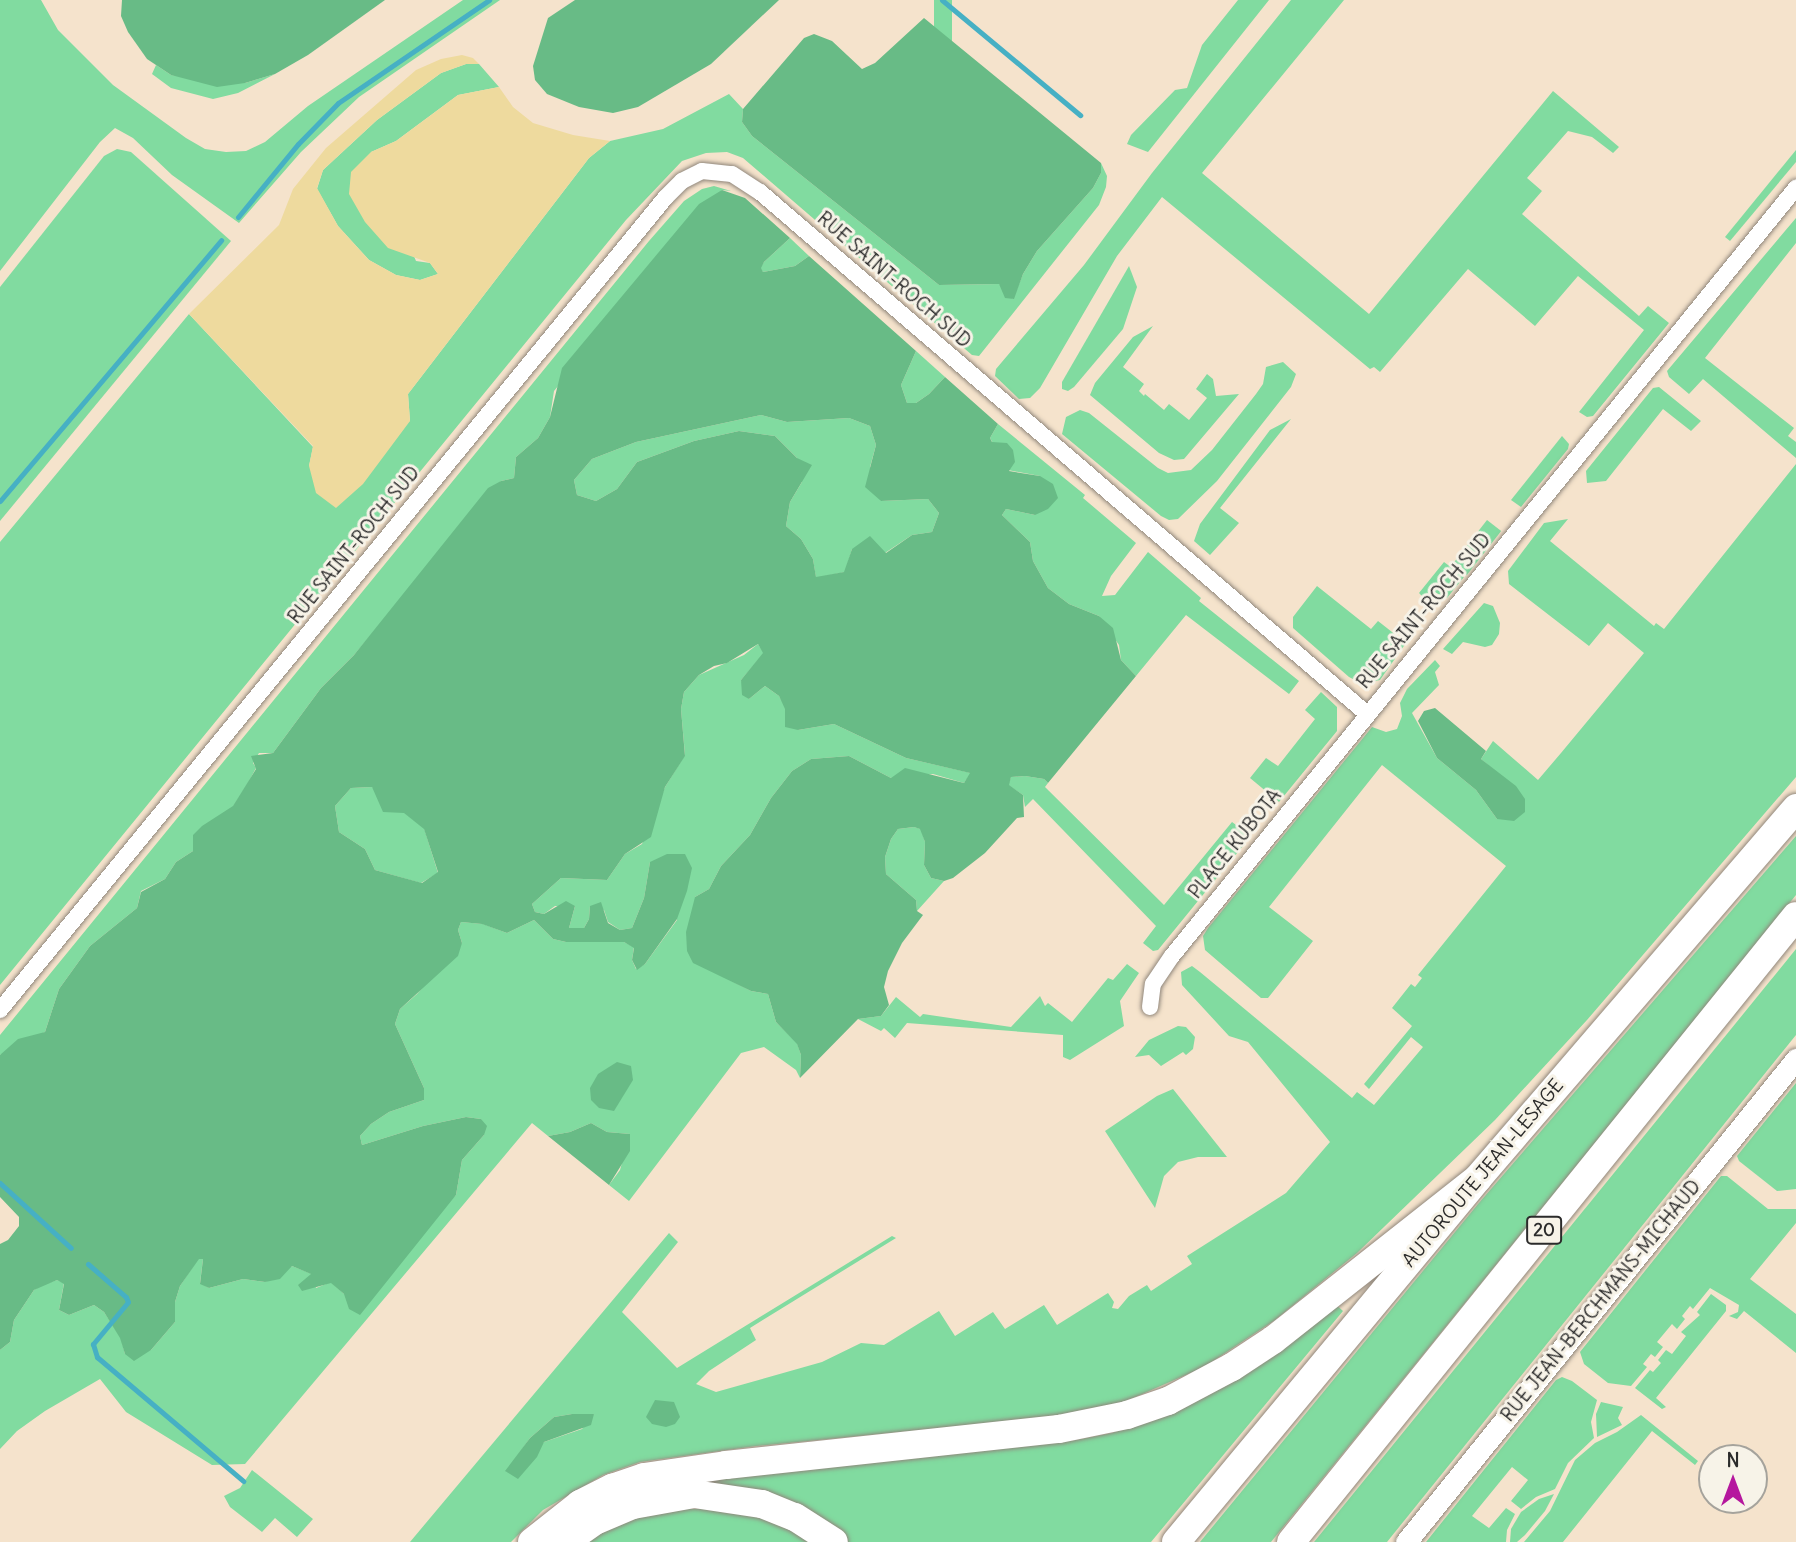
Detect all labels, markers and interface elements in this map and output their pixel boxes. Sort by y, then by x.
street label: RUE SAINT-ROCH SUD [812,207,976,353]
street label: RUE SAINT-ROCH SUD [283,462,425,628]
street label: RUE SAINT-ROCH SUD [1352,528,1496,694]
street label: PLACE KUBOTA [1184,785,1286,903]
street label: AUTOROUTE JEAN-LESAGE [1398,1074,1568,1272]
street label: RUE JEAN-BERCHMANS-MICHAUD [1496,1176,1706,1426]
road number: 20 [1525,1216,1563,1245]
north arrow [1698,1444,1768,1514]
text: N [1726,1448,1740,1472]

